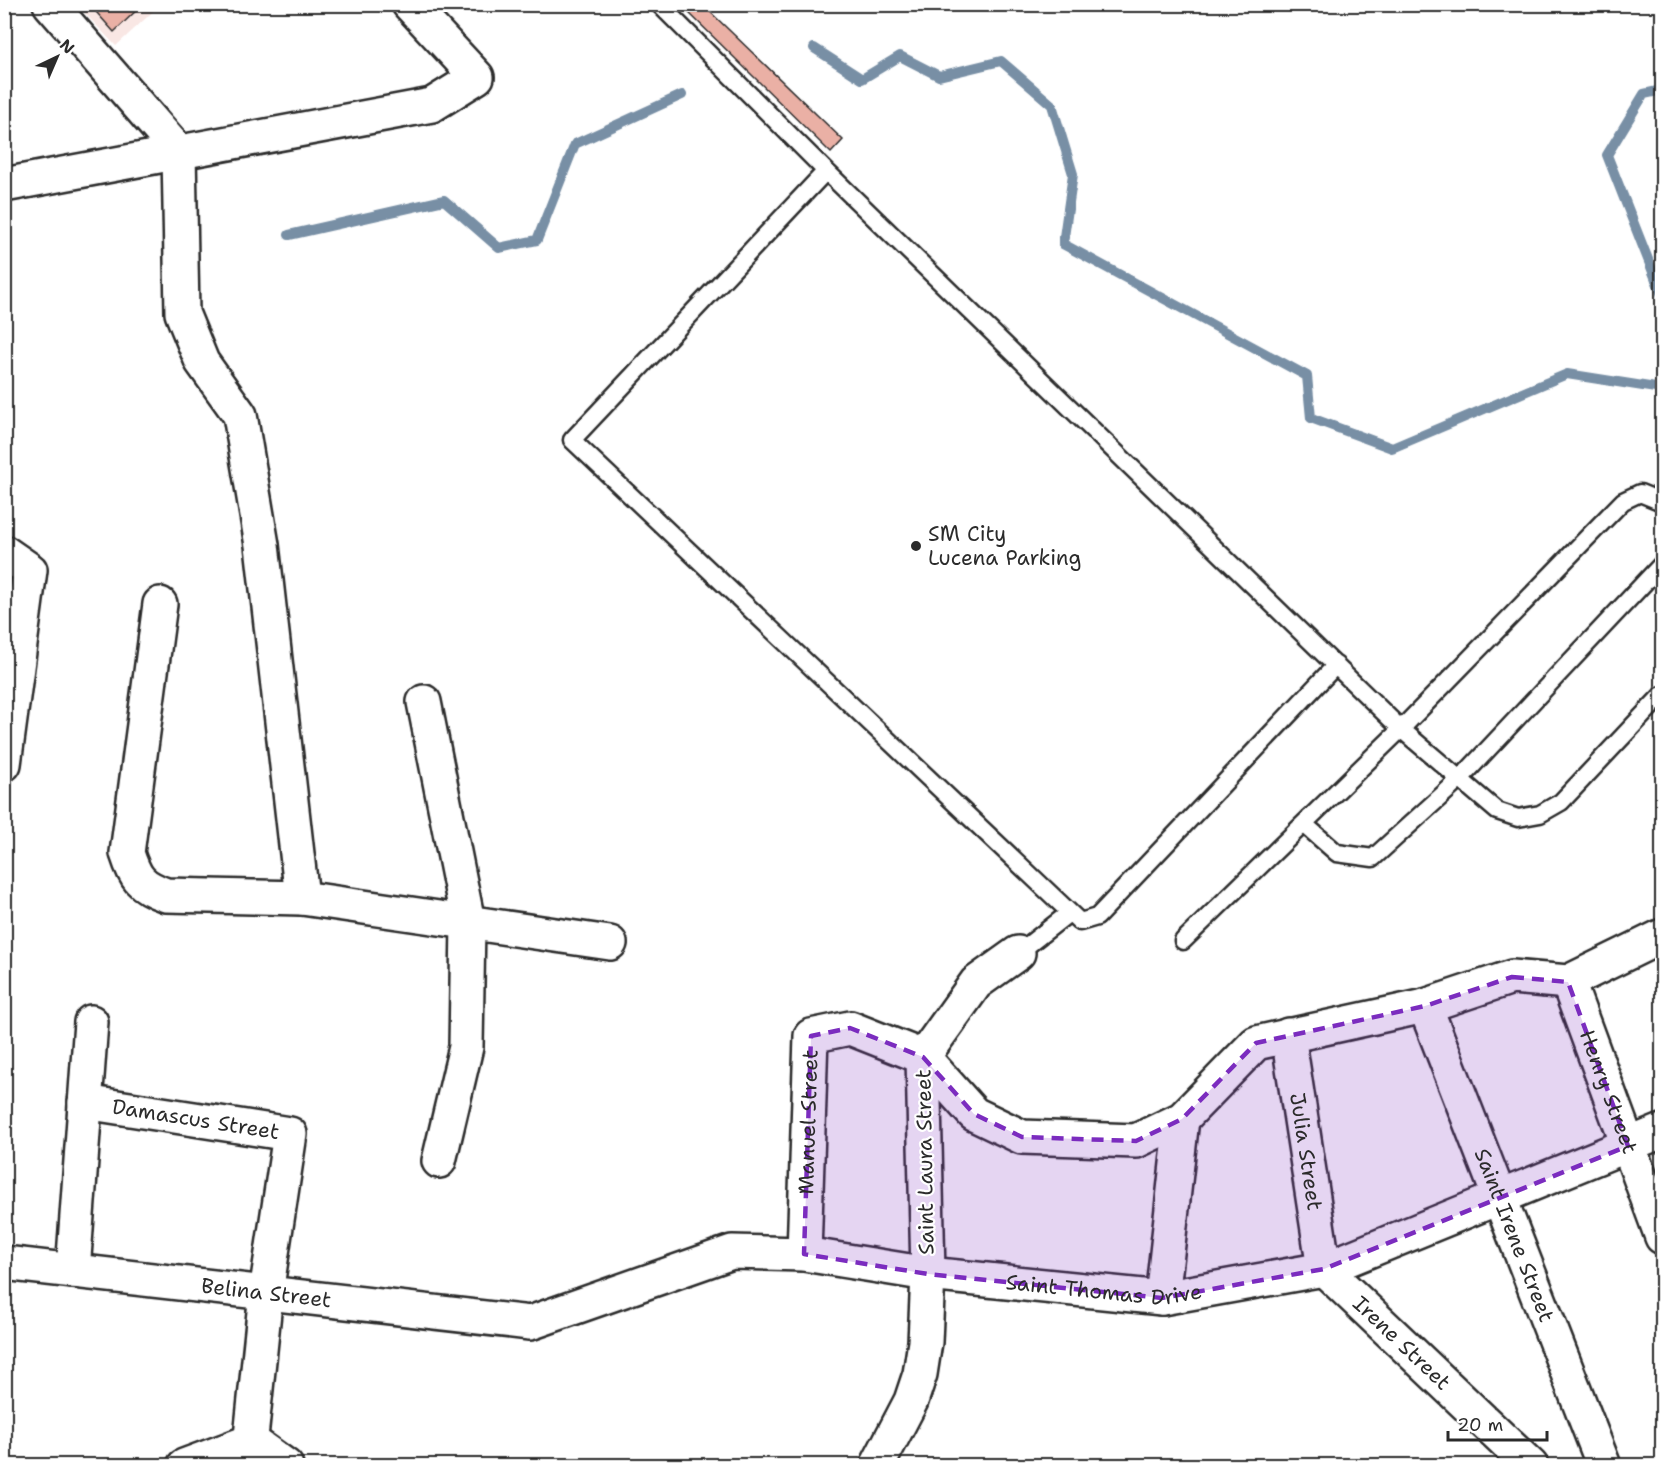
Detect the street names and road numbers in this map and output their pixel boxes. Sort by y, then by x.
street label: Henry Street [1573,1026,1644,1158]
street label: Manuel Street [792,1049,825,1195]
street label: Saint Laura Street [909,1069,941,1255]
street label: Julia Street [1283,1091,1329,1212]
street label: Damascus Street [110,1092,281,1146]
street label: Saint Irene Street [1468,1144,1561,1326]
street label: Saint Thomas Drive [1005,1268,1204,1312]
street label: Belina Street [200,1272,333,1314]
street label: Irene Street [1347,1290,1457,1396]

